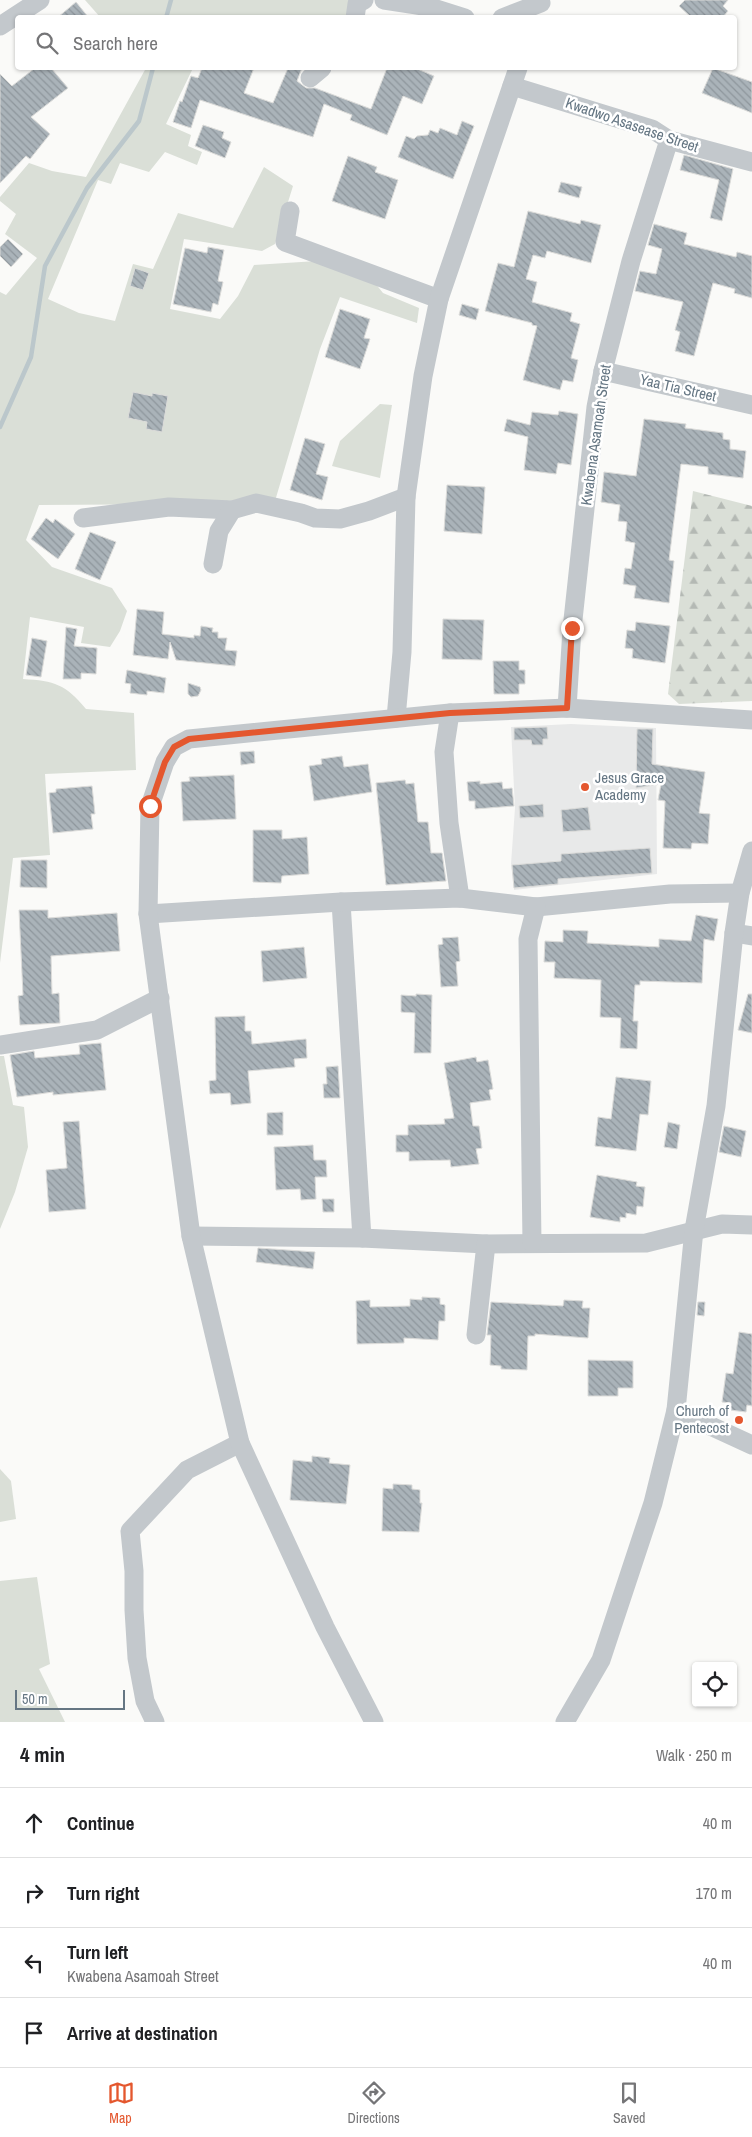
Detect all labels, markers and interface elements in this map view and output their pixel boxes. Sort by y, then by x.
search box [15,15,737,70]
icon: search [33,29,61,57]
text: Search here [73,30,158,56]
street label: Kwadwo Asasease Street [563,92,702,157]
street label: Kwabena Asamoah Street [575,362,616,507]
street label: Yaa Tia Street [638,369,719,407]
route end [561,617,584,640]
place label: Jesus Grace Academy [594,767,664,805]
marker: Jesus Grace Academy [579,781,591,793]
route start [139,795,162,818]
place label: Church of Pentecost [674,1400,730,1438]
marker: Church of Pentecost [733,1414,745,1426]
map controls [692,1662,737,1707]
button: locate [692,1662,737,1707]
scale bar [15,1687,125,1710]
text: 50 m [22,1690,48,1708]
text: 4 min [20,1740,65,1769]
text: Walk · 250 m [656,1744,732,1766]
icon: ahead [20,1809,48,1837]
text: Continue [67,1810,135,1836]
text: 40 m [703,1812,732,1834]
icon: right [20,1879,48,1907]
text: Turn right [67,1880,139,1906]
text: 170 m [696,1882,732,1904]
text: Turn left [67,1939,128,1965]
icon: left [20,1949,48,1977]
text: 40 m [703,1952,732,1974]
text: Kwabena Asamoah Street [67,1965,219,1987]
icon: arrive [20,2019,48,2047]
text: Arrive at destination [67,2020,218,2046]
tab: Map [107,2079,135,2127]
tab: Directions [348,2079,400,2127]
tab: Saved [613,2079,645,2127]

